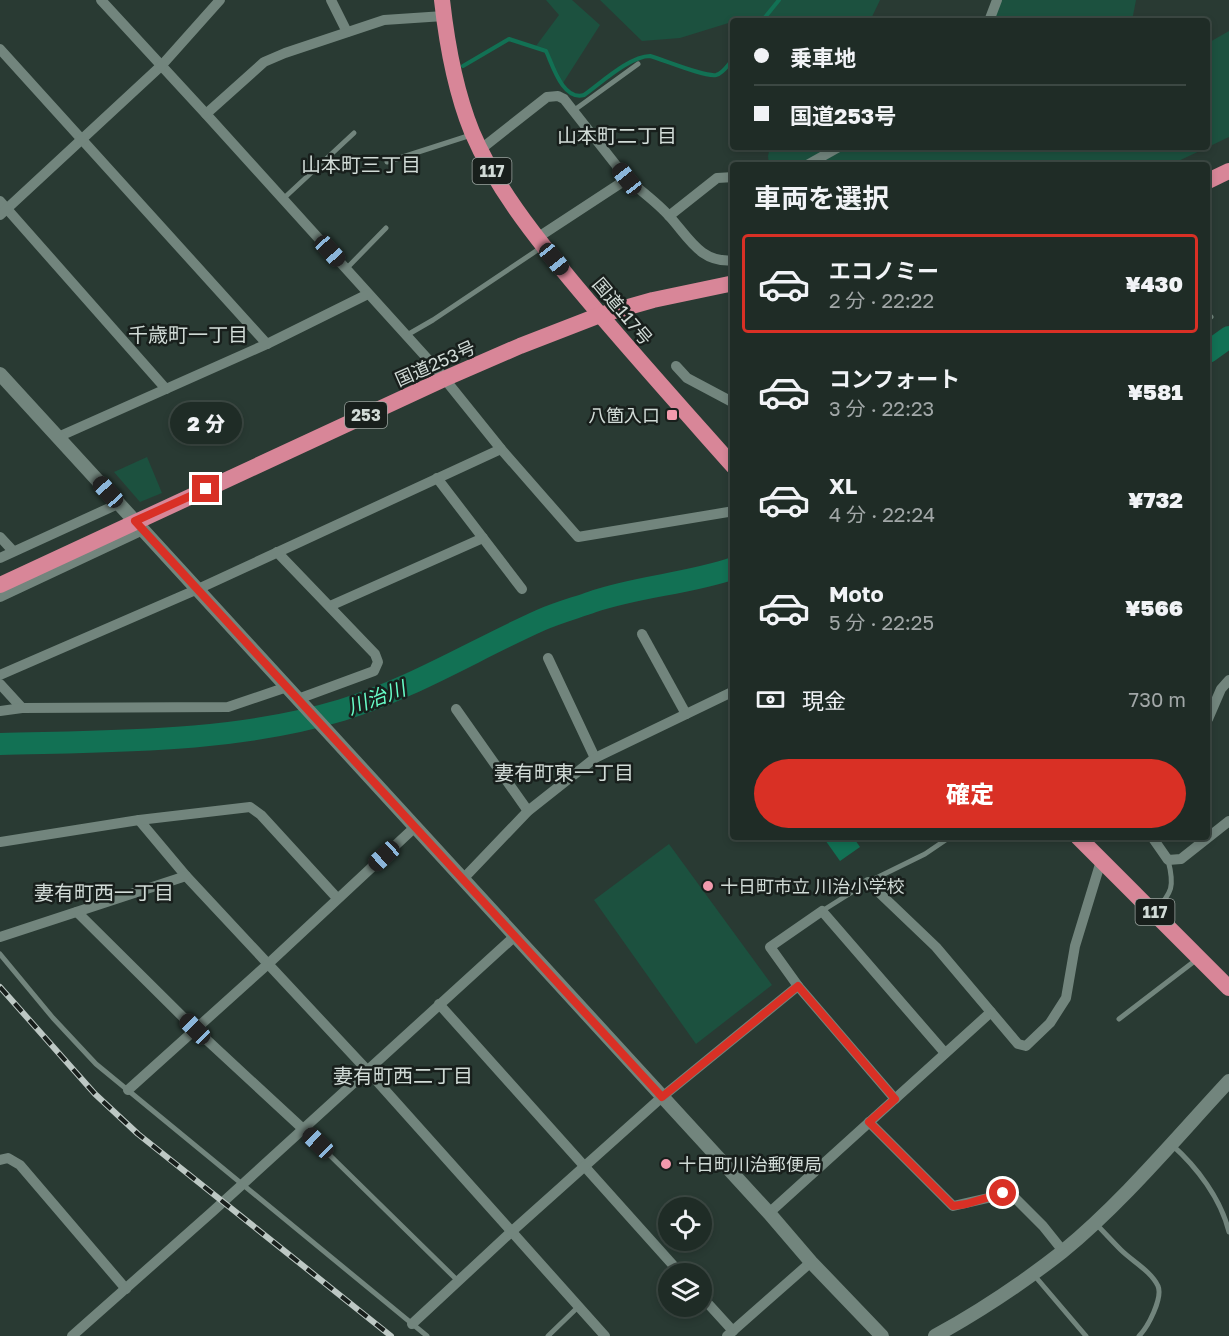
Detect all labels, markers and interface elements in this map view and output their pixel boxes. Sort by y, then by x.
text: 乗車地 [790,44,856,71]
text: 国道253号 [790,102,896,129]
district label: 山本町二丁目 [557,123,677,147]
district label: 山本町三丁目 [301,152,421,176]
road number: 117 [472,158,512,184]
car [609,159,645,199]
text: 車両を選択 [754,182,889,214]
car [311,232,349,270]
car [536,239,572,279]
icon: car [757,257,811,311]
text: エコノミー [829,257,939,284]
text: ¥430 [1125,270,1183,297]
street label: 国道117号 [589,273,657,349]
text: 2 分 · 22:22 [829,288,934,312]
district label: 千歳町一丁目 [128,322,248,346]
street label: 国道253号 [392,336,478,390]
icon: car [757,365,811,419]
text: コンフォート [829,365,960,392]
text: ¥581 [1128,378,1183,405]
text: 3 分 · 22:23 [829,396,934,420]
callout: 2 分 [170,402,242,444]
road number: 253 [345,402,387,428]
place label: 八箇入口 [588,404,660,426]
marker: 八箇入口 [665,408,679,422]
text: 2 分 [187,411,225,435]
text: XL [829,472,857,499]
car [89,473,127,511]
icon: car [757,473,811,527]
route end [192,475,219,502]
text: ¥732 [1128,486,1183,513]
text: 4 分 · 22:24 [829,502,935,526]
text: Moto [829,580,884,607]
icon: car [757,581,811,635]
text: ¥566 [1125,594,1183,621]
text: 5 分 · 22:25 [829,610,934,634]
water label: 川治川 [344,675,410,719]
icon: cash [754,683,787,716]
text: 現金 [802,687,846,714]
text: 730 m [1129,687,1186,711]
button: 確定 [754,759,1186,828]
district label: 妻有町東一丁目 [494,760,634,784]
car [365,837,403,875]
place label: 十日町市立 川治小学校 [720,875,905,897]
marker: 十日町市立 川治小学校 [701,879,715,893]
district label: 妻有町西一丁目 [34,880,174,904]
road number: 117 [1136,899,1174,925]
car [176,1010,214,1048]
district label: 妻有町西二丁目 [333,1063,473,1087]
car [299,1124,337,1162]
place label: 十日町川治郵便局 [678,1153,822,1175]
marker: 十日町川治郵便局 [659,1157,673,1171]
route start [989,1179,1016,1206]
map controls [658,1197,712,1317]
button: locate [658,1197,712,1251]
button: layers [658,1263,712,1317]

